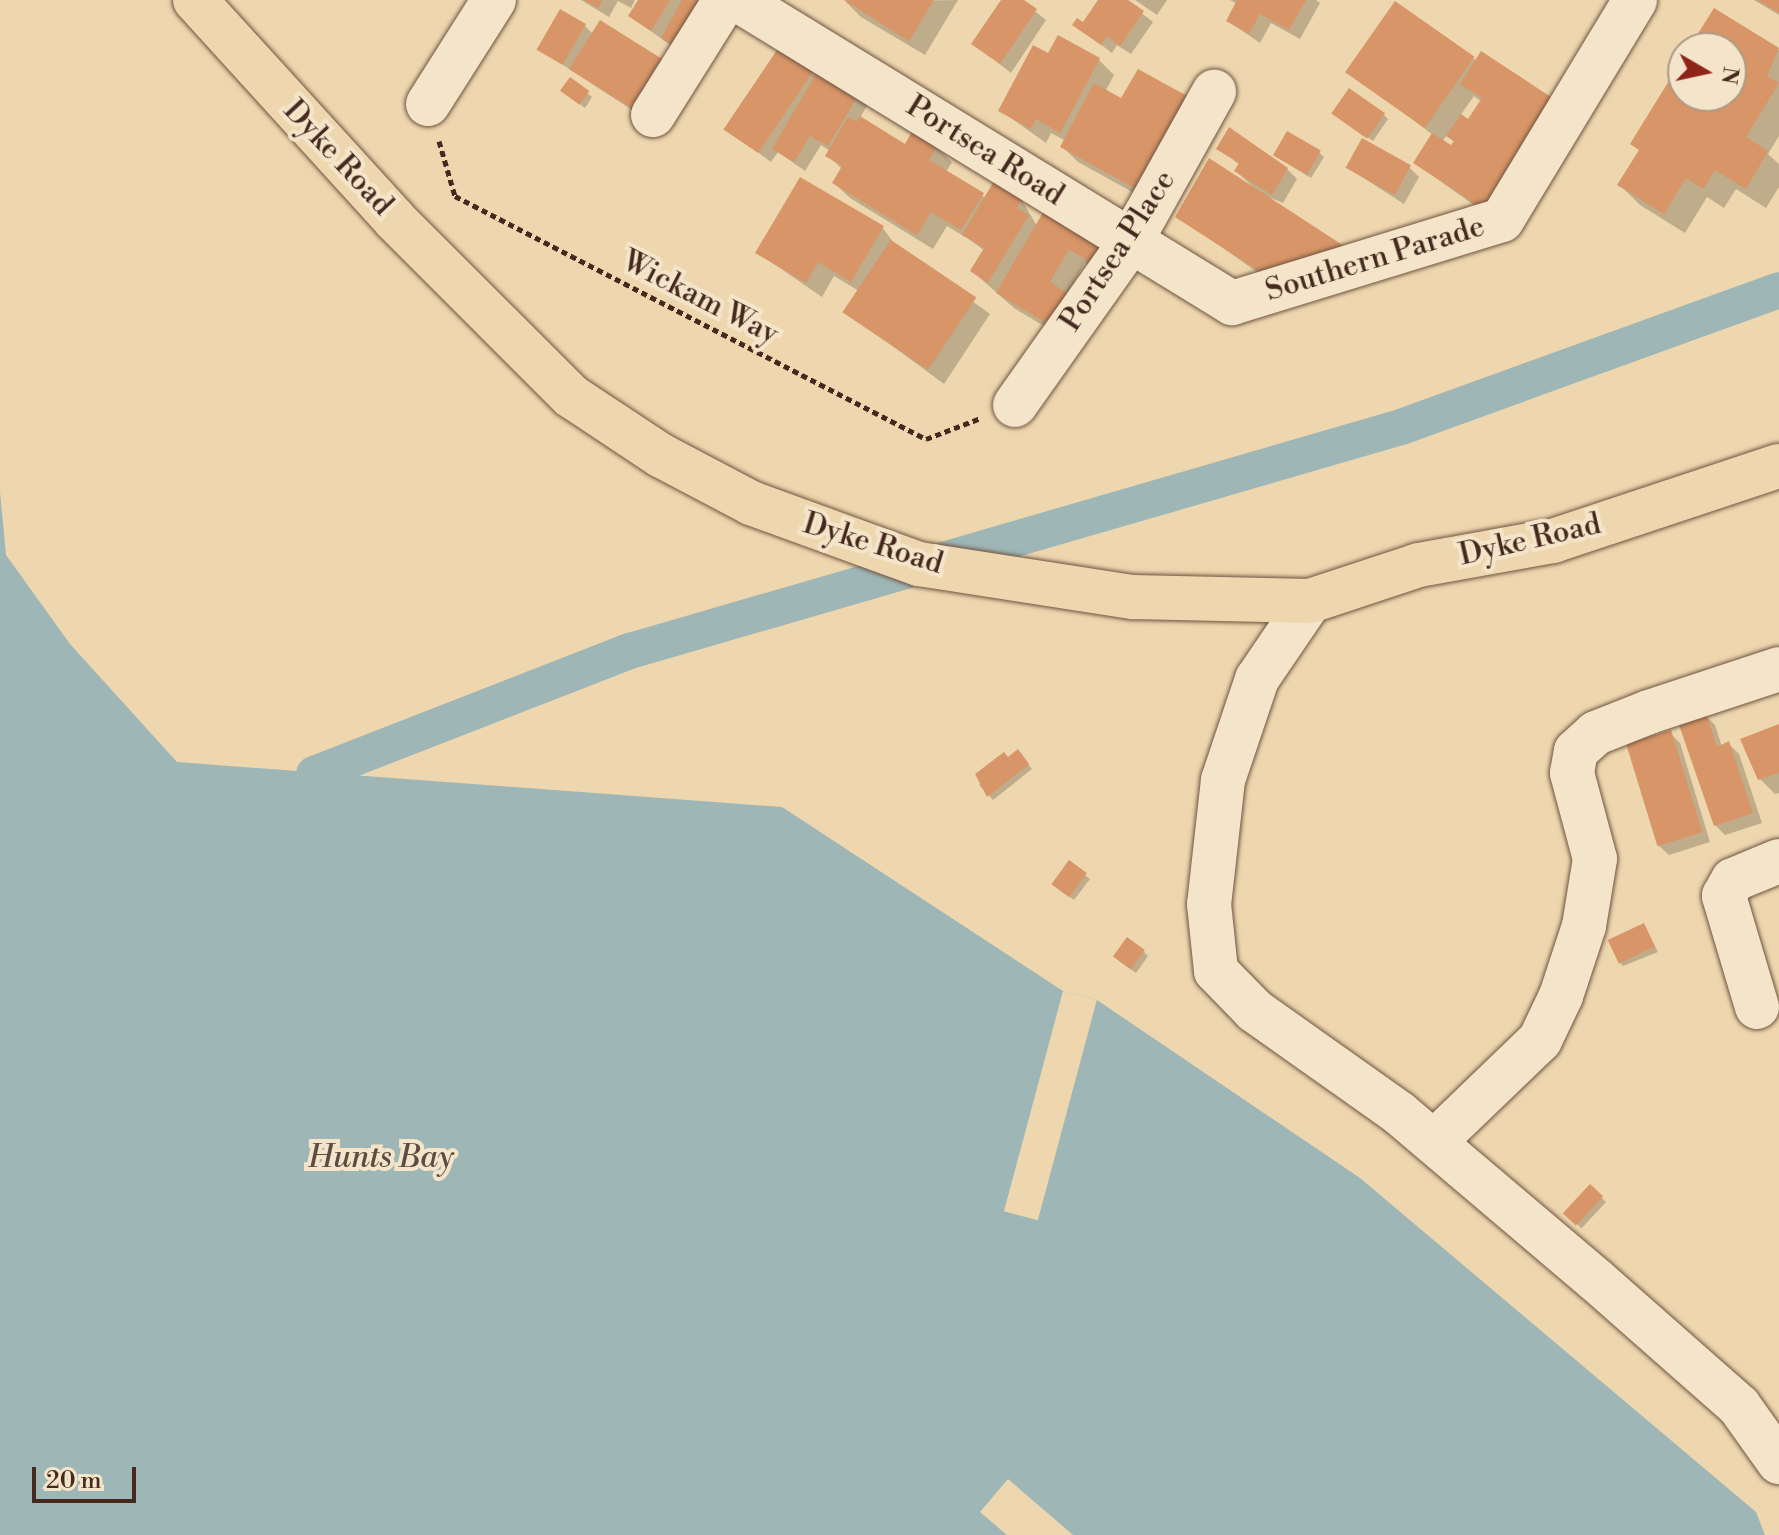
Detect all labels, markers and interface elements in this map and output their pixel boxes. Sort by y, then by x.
north arrow [1667,32,1747,112]
text: N [1715,65,1744,86]
street label: Portsea Road [900,88,1070,214]
street label: Dyke Road [276,93,400,223]
street label: Portsea Place [1053,164,1183,338]
street label: Southern Parade [1261,209,1489,309]
street label: Wickam Way [616,243,784,353]
street label: Dyke Road [799,506,947,582]
street label: Dyke Road [1456,506,1604,574]
water label: Hunts Bay [308,1138,454,1176]
scale bar [36,1451,140,1501]
text: 20 m [46,1466,102,1496]

